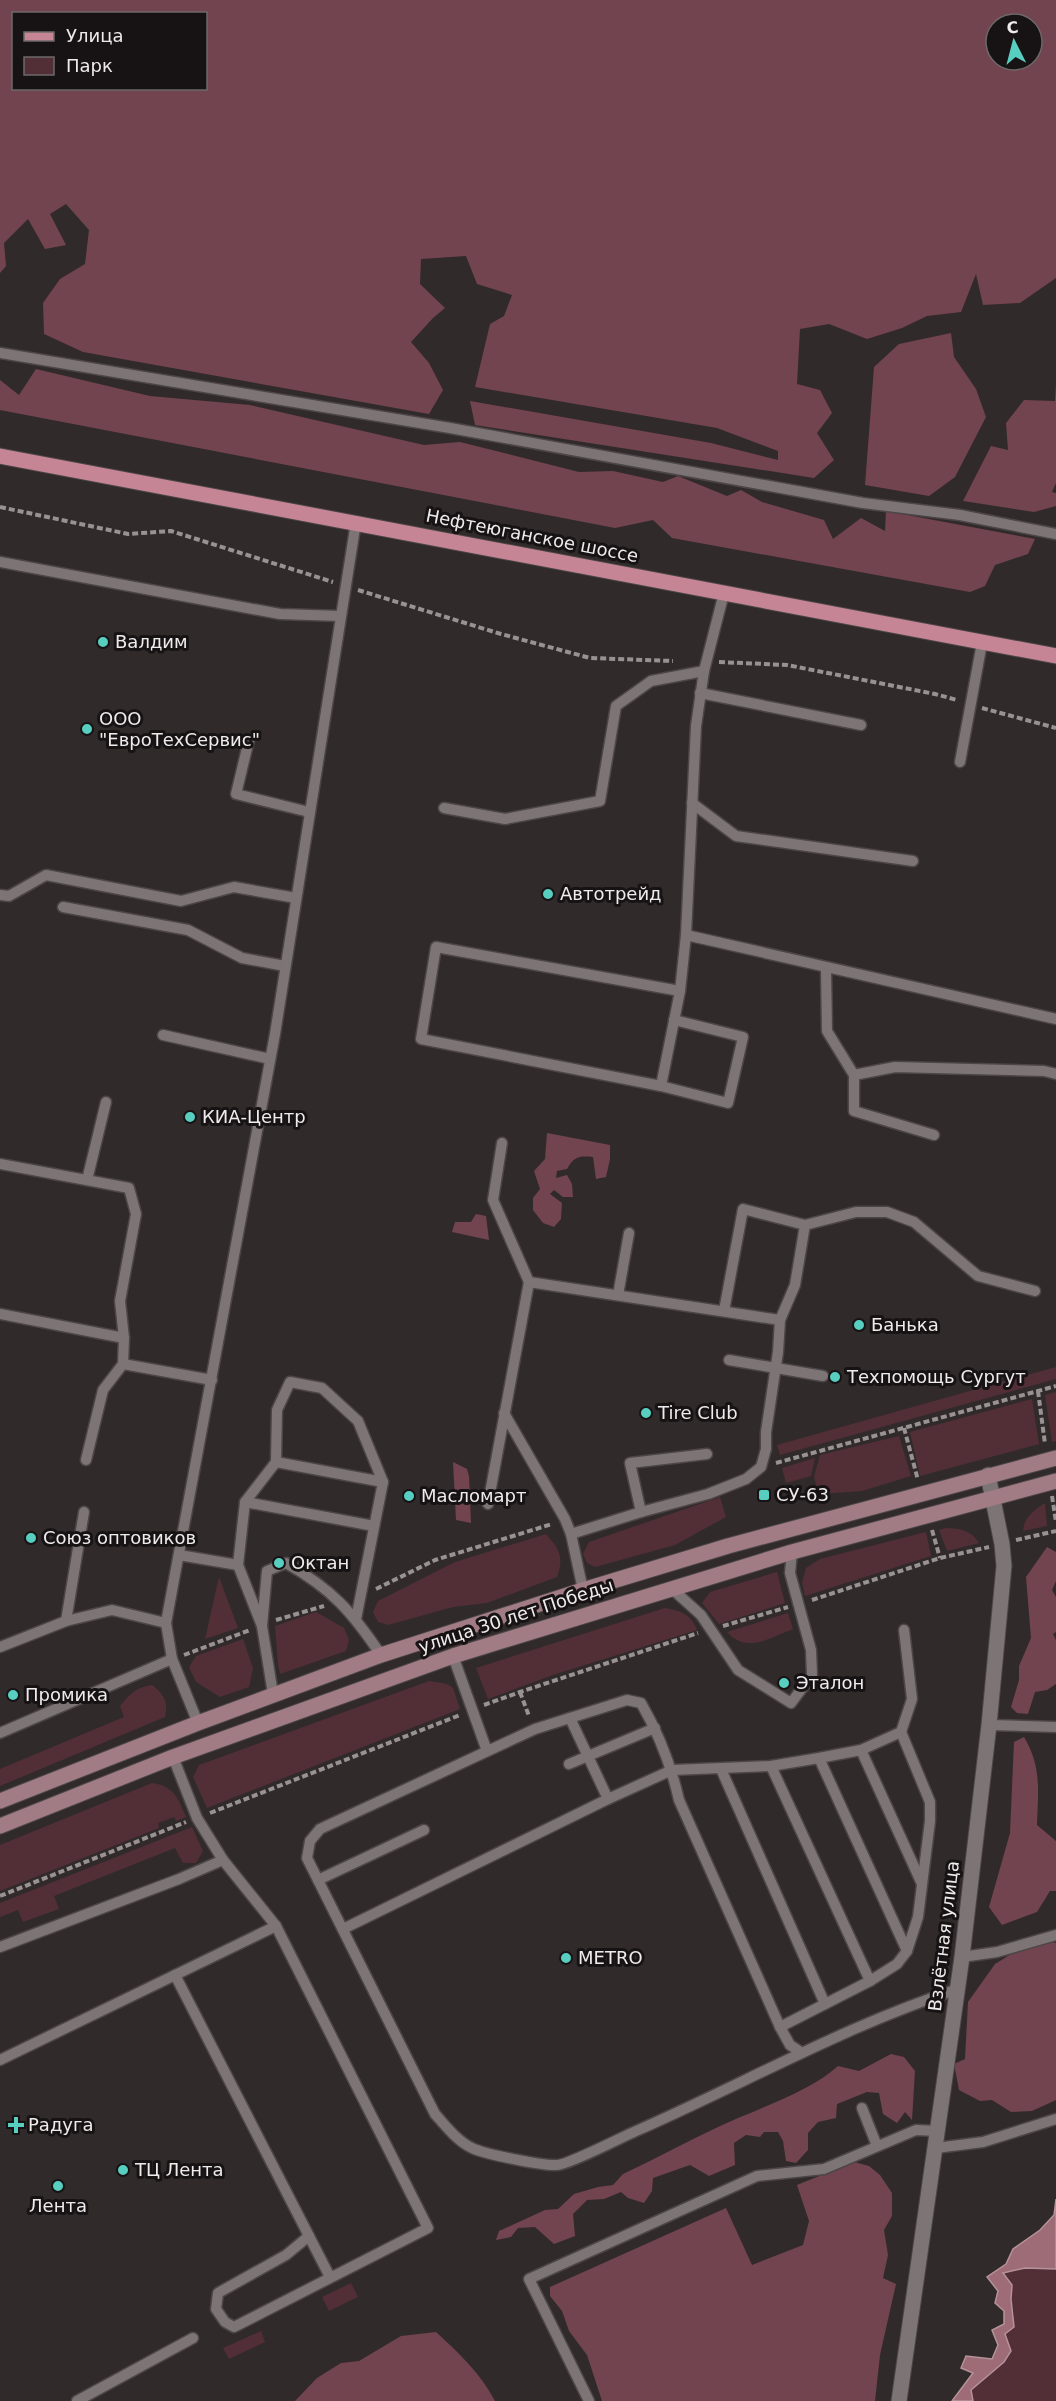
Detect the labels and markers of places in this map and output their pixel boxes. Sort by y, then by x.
place label: Валдим [115,631,188,652]
marker: Валдим [96,635,110,649]
place label: ООО "ЕвроТехСервис" [99,708,260,750]
marker: ООО "ЕвроТехСервис" [80,722,94,736]
place label: Автотрейд [560,883,662,904]
marker: Автотрейд [541,887,555,901]
place label: КИА-Центр [202,1106,306,1127]
marker: КИА-Центр [183,1110,197,1124]
place label: Банька [871,1314,939,1335]
marker: Банька [852,1318,866,1332]
place label: Техпомощь Сургут [846,1366,1026,1387]
marker: Техпомощь Сургут [828,1370,842,1384]
place label: Tire Club [657,1402,738,1423]
marker: Tire Club [639,1406,653,1420]
place label: СУ-63 [776,1484,829,1505]
place label: Масломарт [421,1485,527,1506]
marker: СУ-63 [757,1488,771,1502]
marker: Масломарт [402,1489,416,1503]
place label: Союз оптовиков [43,1527,196,1548]
marker: Союз оптовиков [24,1531,38,1545]
place label: Октан [291,1552,349,1573]
marker: Октан [272,1556,286,1570]
place label: Эталон [796,1672,864,1693]
marker: Эталон [777,1676,791,1690]
place label: Промика [25,1684,108,1705]
marker: Промика [6,1688,20,1702]
place label: METRO [578,1947,643,1968]
marker: METRO [559,1951,573,1965]
place label: Радуга [28,2114,93,2135]
marker: Радуга [9,2118,23,2132]
place label: ТЦ Лента [134,2159,224,2180]
marker: ТЦ Лента [116,2163,130,2177]
marker: Лента [51,2179,65,2193]
place label: Лента [29,2195,87,2216]

